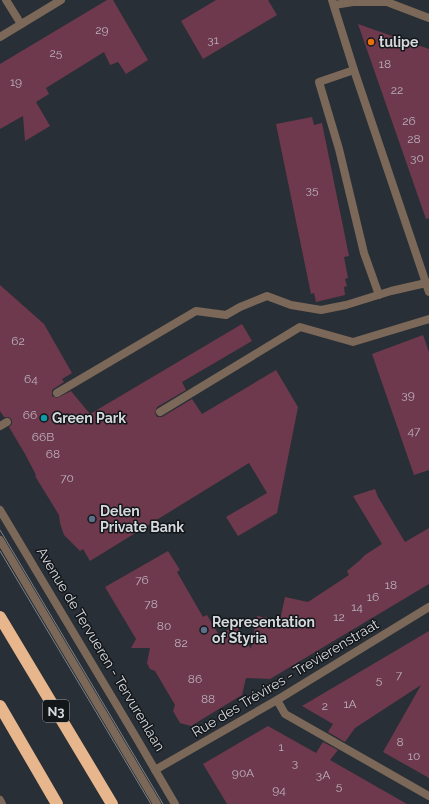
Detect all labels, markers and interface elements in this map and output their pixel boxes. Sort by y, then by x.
house number: 29 [95,23,109,37]
house number: 31 [207,33,219,47]
place label: tulipe [379,34,419,50]
marker: tulipe [366,37,376,47]
house number: 25 [50,46,63,60]
house number: 18 [379,57,391,71]
house number: 19 [10,75,22,89]
house number: 22 [391,83,403,97]
house number: 26 [402,114,416,128]
house number: 28 [407,132,421,146]
house number: 30 [410,151,424,165]
house number: 35 [306,183,319,197]
house number: 62 [11,334,25,348]
house number: 64 [24,372,38,386]
house number: 39 [401,388,415,402]
house number: 66 [23,408,37,422]
place label: Green Park [52,410,126,426]
marker: Green Park [39,413,49,423]
house number: 47 [408,424,421,438]
house number: 66B [32,430,54,444]
house number: 68 [46,447,60,461]
house number: 70 [60,471,74,485]
place label: Delen Private Bank [100,503,184,535]
marker: Delen Private Bank [87,514,97,524]
street label: Avenue de Tervueren - Tervurenlaan [34,544,168,754]
house number: 76 [135,573,149,587]
house number: 18 [385,578,397,592]
house number: 16 [367,590,379,604]
house number: 78 [144,597,158,611]
house number: 14 [351,600,363,614]
house number: 12 [333,610,345,624]
place label: Representation of Styria [212,614,315,646]
street label: Rue des Trévires - Trevierenstraat [189,616,381,740]
house number: 80 [157,619,171,633]
marker: Representation of Styria [199,625,209,635]
house number: 82 [174,636,188,650]
house number: 7 [396,668,403,682]
house number: 86 [188,672,202,686]
house number: 5 [376,673,383,687]
house number: 88 [201,692,215,706]
house number: 1A [343,697,357,711]
house number: 2 [322,699,328,713]
road number: N3 [43,700,69,722]
house number: 8 [396,735,404,749]
house number: 1 [278,740,284,754]
house number: 10 [408,749,420,763]
house number: 3 [292,756,298,770]
house number: 90A [232,766,254,780]
house number: 3A [316,768,330,782]
house number: 5 [336,779,343,793]
house number: 94 [272,783,286,797]

